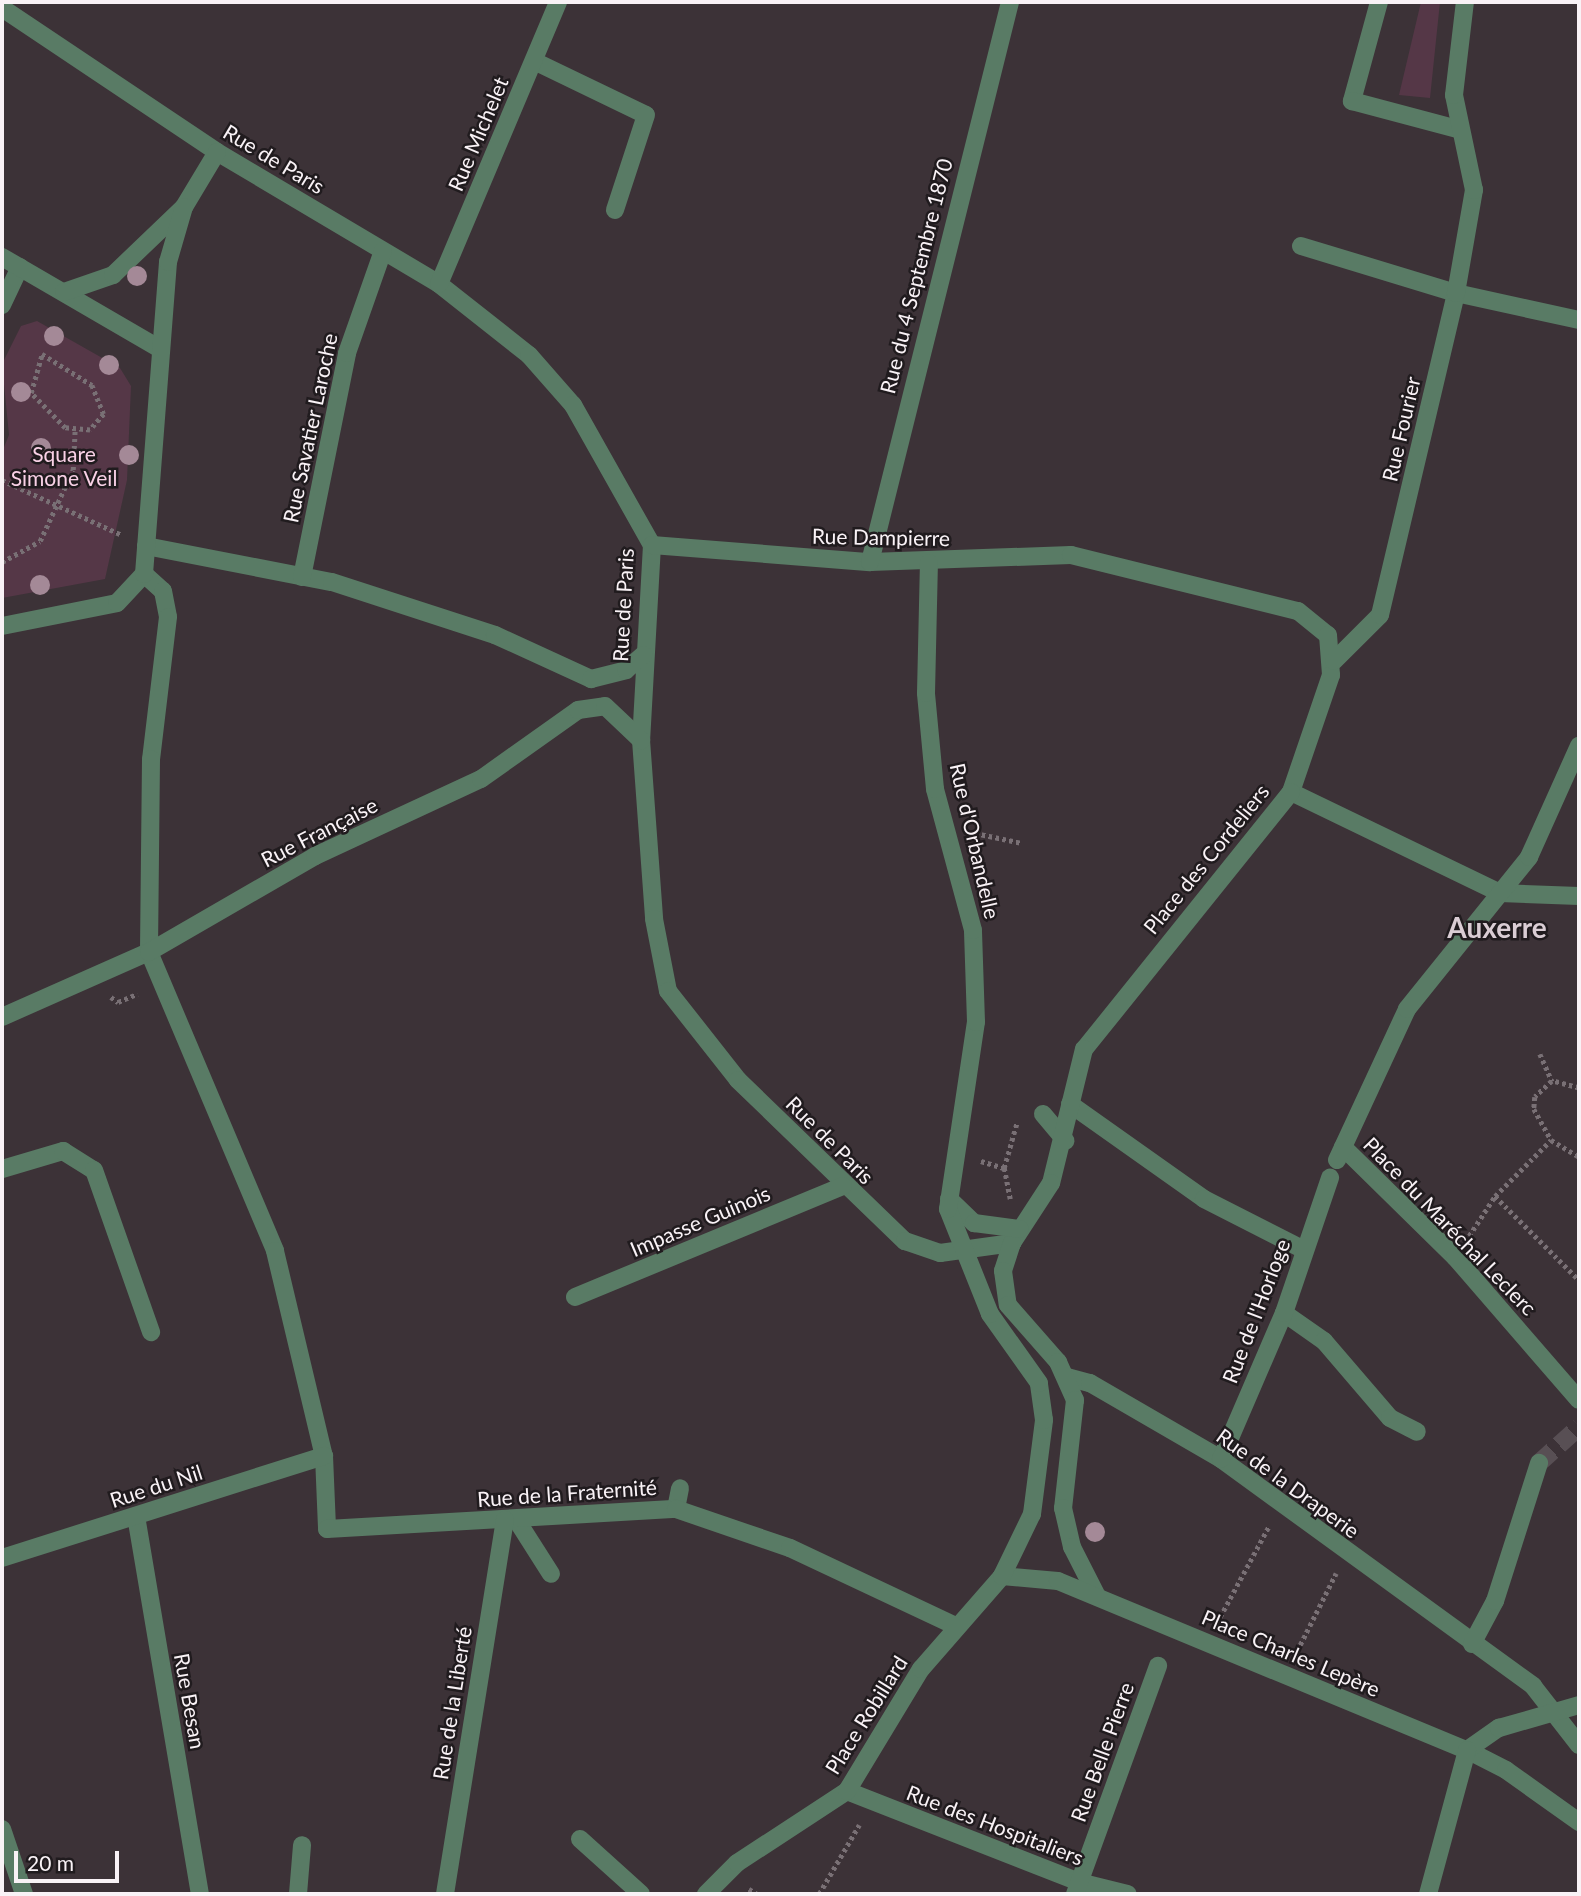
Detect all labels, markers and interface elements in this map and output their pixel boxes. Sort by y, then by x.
street label: Rue Michelet [443,73,513,195]
street label: Rue de Paris [219,119,329,199]
street label: Rue du 4 Septembre 1870 [875,156,957,396]
street label: Rue Savatier Laroche [278,331,342,525]
street label: Rue Fourier [1377,374,1425,484]
park label: Square Simone Veil [10,441,118,491]
street label: Rue Dampierre [812,523,950,551]
street label: Rue de Paris [607,548,639,662]
street label: Rue d'Orbandelle [945,761,1005,921]
street label: Place des Cordeliers [1138,779,1274,939]
street label: Rue Française [257,792,381,872]
district label: Auxerre [1447,910,1547,944]
street label: Rue de Paris [781,1091,879,1189]
street label: Place du Maréchal Leclerc [1358,1132,1542,1320]
street label: Impasse Guinois [626,1180,774,1262]
street label: Rue de l'Horloge [1217,1235,1295,1387]
street label: Rue de la Draperie [1212,1423,1364,1543]
street label: Rue du Nil [107,1459,205,1513]
street label: Rue de la Fraternité [476,1474,658,1512]
street label: Place Charles Lepère [1198,1604,1384,1702]
street label: Rue de la Liberté [427,1625,477,1781]
street label: Rue Besan [169,1651,211,1751]
street label: Place Robillard [820,1651,912,1779]
street label: Rue Belle Pierre [1065,1679,1139,1825]
street label: Rue des Hospitaliers [903,1780,1087,1870]
scale bar [18,1836,122,1880]
text: 20 m [27,1850,74,1875]

